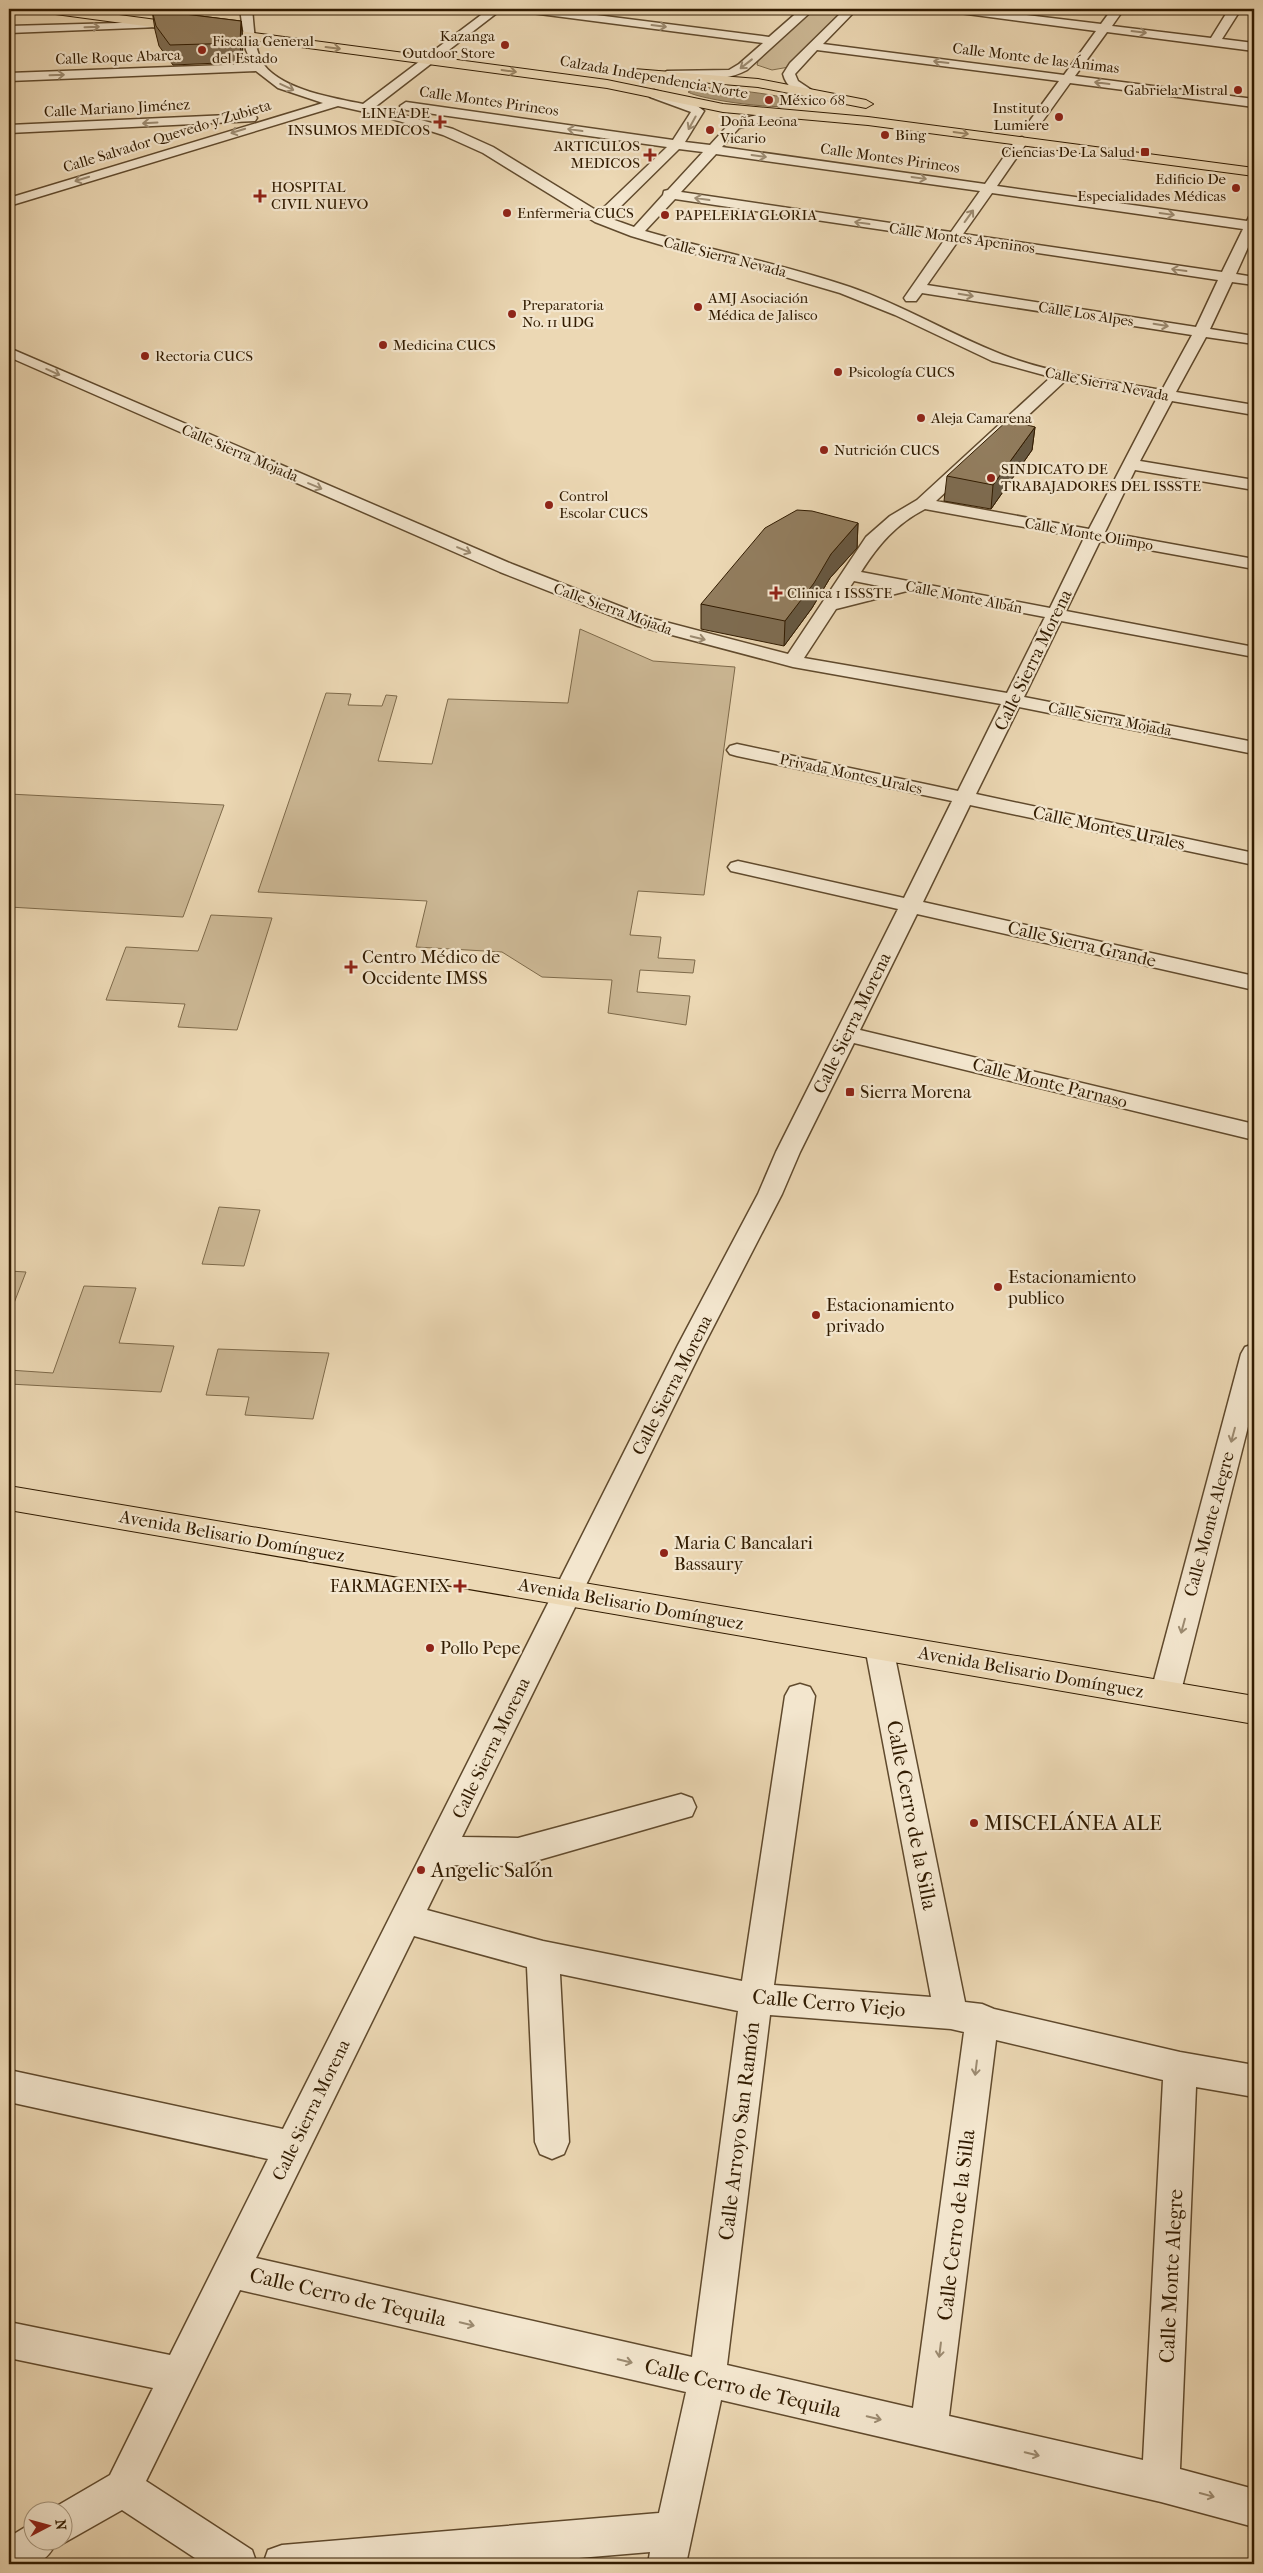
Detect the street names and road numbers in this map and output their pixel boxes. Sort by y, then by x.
street label: Calle Monte de las Ánimas [952,39,1121,77]
street label: Calle Roque Abarca [55,46,182,68]
street label: Calzada Independencia Norte [559,52,750,103]
street label: Calle Montes Pirineos [418,82,560,120]
street label: Calle Mariano Jiménez [44,95,191,121]
street label: Calle Salvador Quevedo y Zubieta [61,95,274,176]
street label: Calle Montes Pirineos [819,139,961,177]
street label: Calle Montes Apeninos [888,219,1037,257]
street label: Calle Sierra Nevada [662,233,789,281]
street label: Calle Los Alpes [1037,298,1135,330]
street label: Calle Sierra Nevada [1043,363,1172,405]
street label: Calle Sierra Mojada [179,420,302,486]
street label: Calle Monte Olimpo [1023,514,1155,554]
street label: Calle Monte Albán [904,577,1024,617]
street label: Calle Sierra Mojada [551,579,676,639]
street label: Calle Sierra Morena [990,586,1077,734]
street label: Calle Sierra Mojada [1047,698,1174,740]
street label: Privada Montes Urales [778,750,924,798]
street label: Calle Montes Urales [1031,802,1187,855]
street label: Calle Sierra Grande [1006,917,1158,972]
street label: Calle Sierra Morena [809,949,896,1097]
street label: Calle Monte Parnaso [970,1054,1130,1113]
street label: Calle Sierra Morena [628,1311,717,1459]
street label: Calle Monte Alegre [1180,1449,1239,1599]
street label: Avenida Belisario Domínguez [117,1506,346,1567]
street label: Avenida Belisario Domínguez [516,1574,745,1635]
street label: Avenida Belisario Domínguez [916,1642,1145,1703]
street label: Calle Sierra Morena [448,1674,535,1822]
street label: Calle Cerro de la Silla [882,1718,942,1912]
street label: Calle Cerro Viejo [751,1984,907,2022]
street label: Calle Arroyo San Ramón [714,2020,764,2242]
street label: Calle Sierra Morena [268,2036,355,2184]
street label: Calle Cerro de la Silla [932,2128,980,2322]
street label: Calle Monte Alegre [1154,2188,1188,2364]
street label: Calle Cerro de Tequila [247,2263,449,2331]
street label: Calle Cerro de Tequila [642,2354,844,2422]

